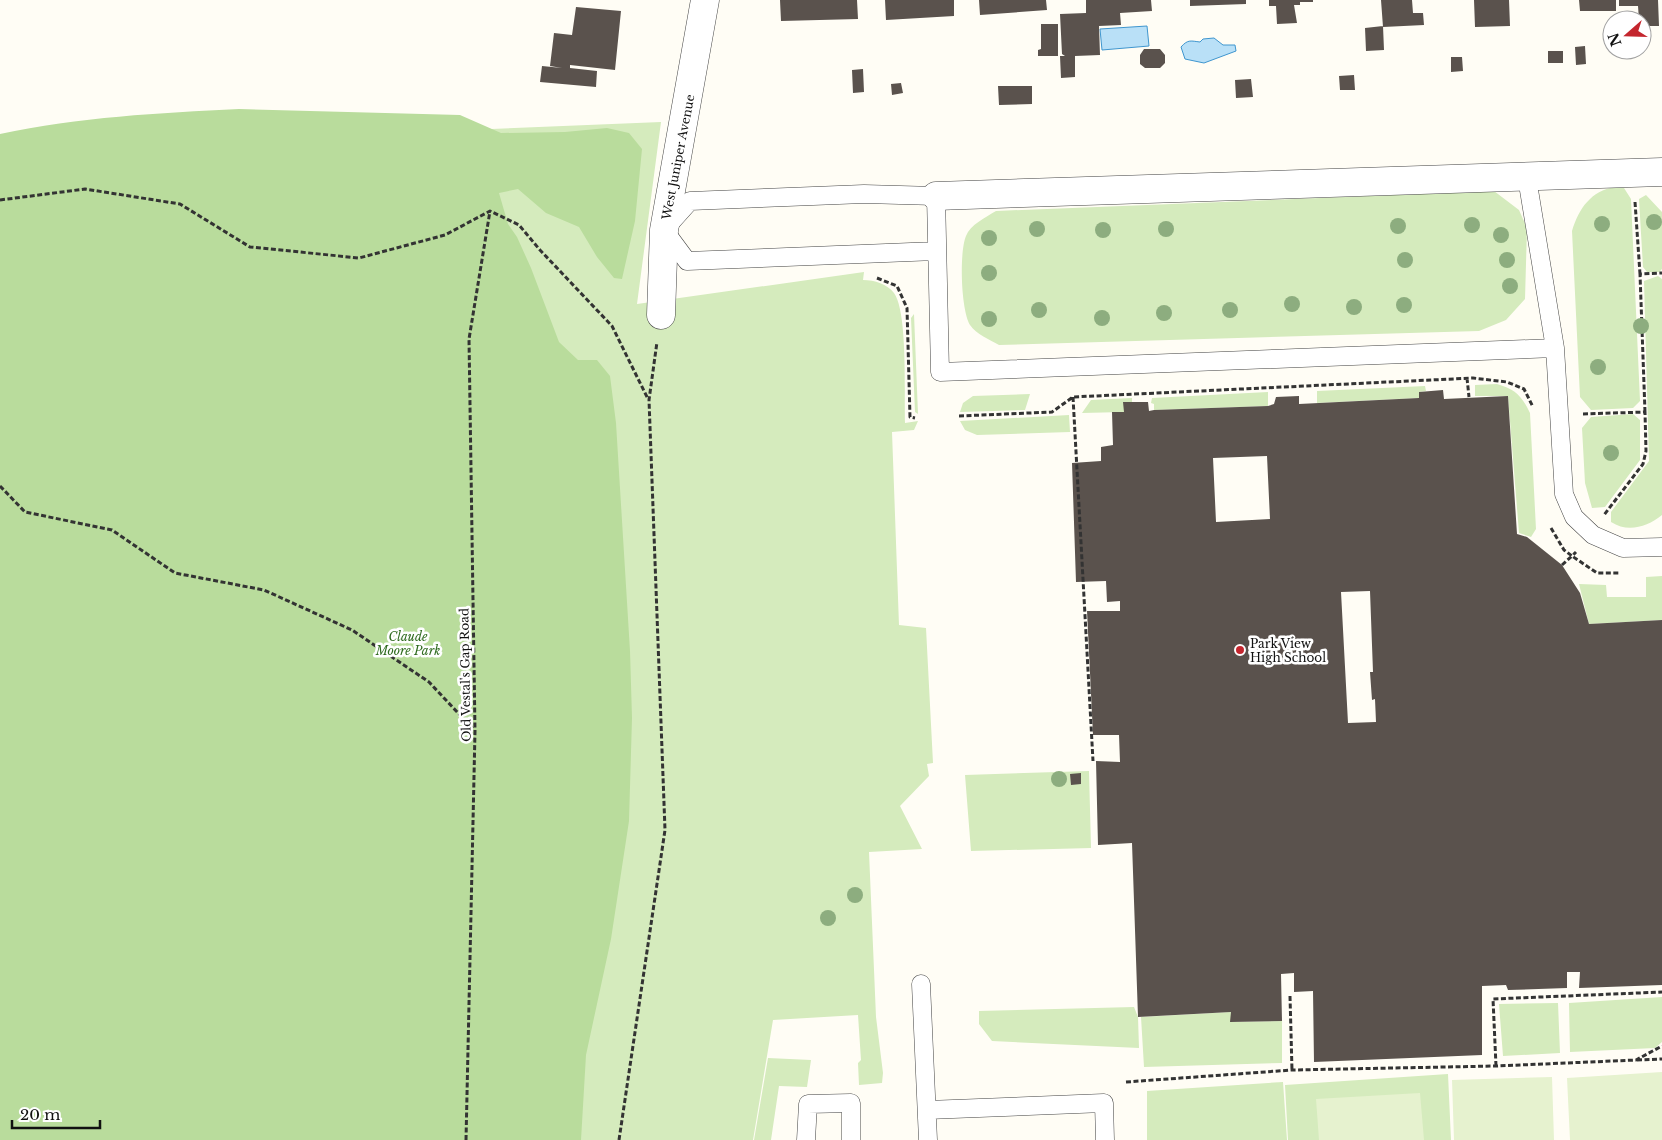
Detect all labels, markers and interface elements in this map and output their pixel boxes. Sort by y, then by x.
north arrow [1602,10,1652,60]
text: N [1604,30,1625,49]
street label: West Juniper Avenue [658,93,698,222]
street label: Old Vestal's Gap Road [456,608,474,742]
park label: Claude Moore Park [375,629,440,658]
place label: Park View High School [1250,636,1326,665]
marker: Park View High School [1234,644,1246,656]
scale bar [12,1098,100,1130]
text: 20 m [20,1105,60,1124]

